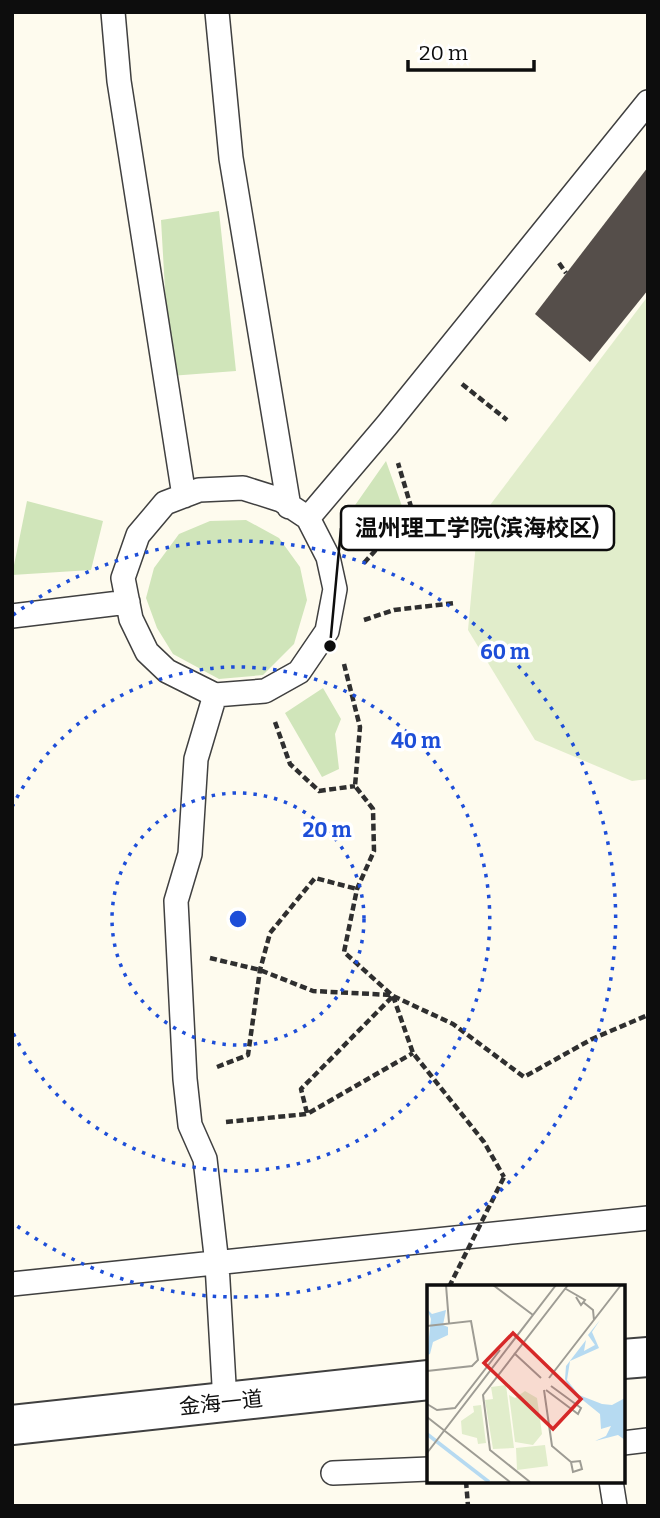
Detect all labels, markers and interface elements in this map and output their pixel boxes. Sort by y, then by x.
scale bar [408,28,534,72]
text: 20 m [419,40,468,66]
callout: 温州理工学院(滨海校区) [341,506,614,550]
text: 温州理工学院(滨海校区) [355,514,599,542]
text: 60 m [480,639,530,665]
text: 40 m [391,728,441,754]
text: 20 m [303,817,351,843]
centre of rings [226,907,250,931]
inset map [427,1285,625,1483]
street label: 金海一道 [178,1386,264,1420]

